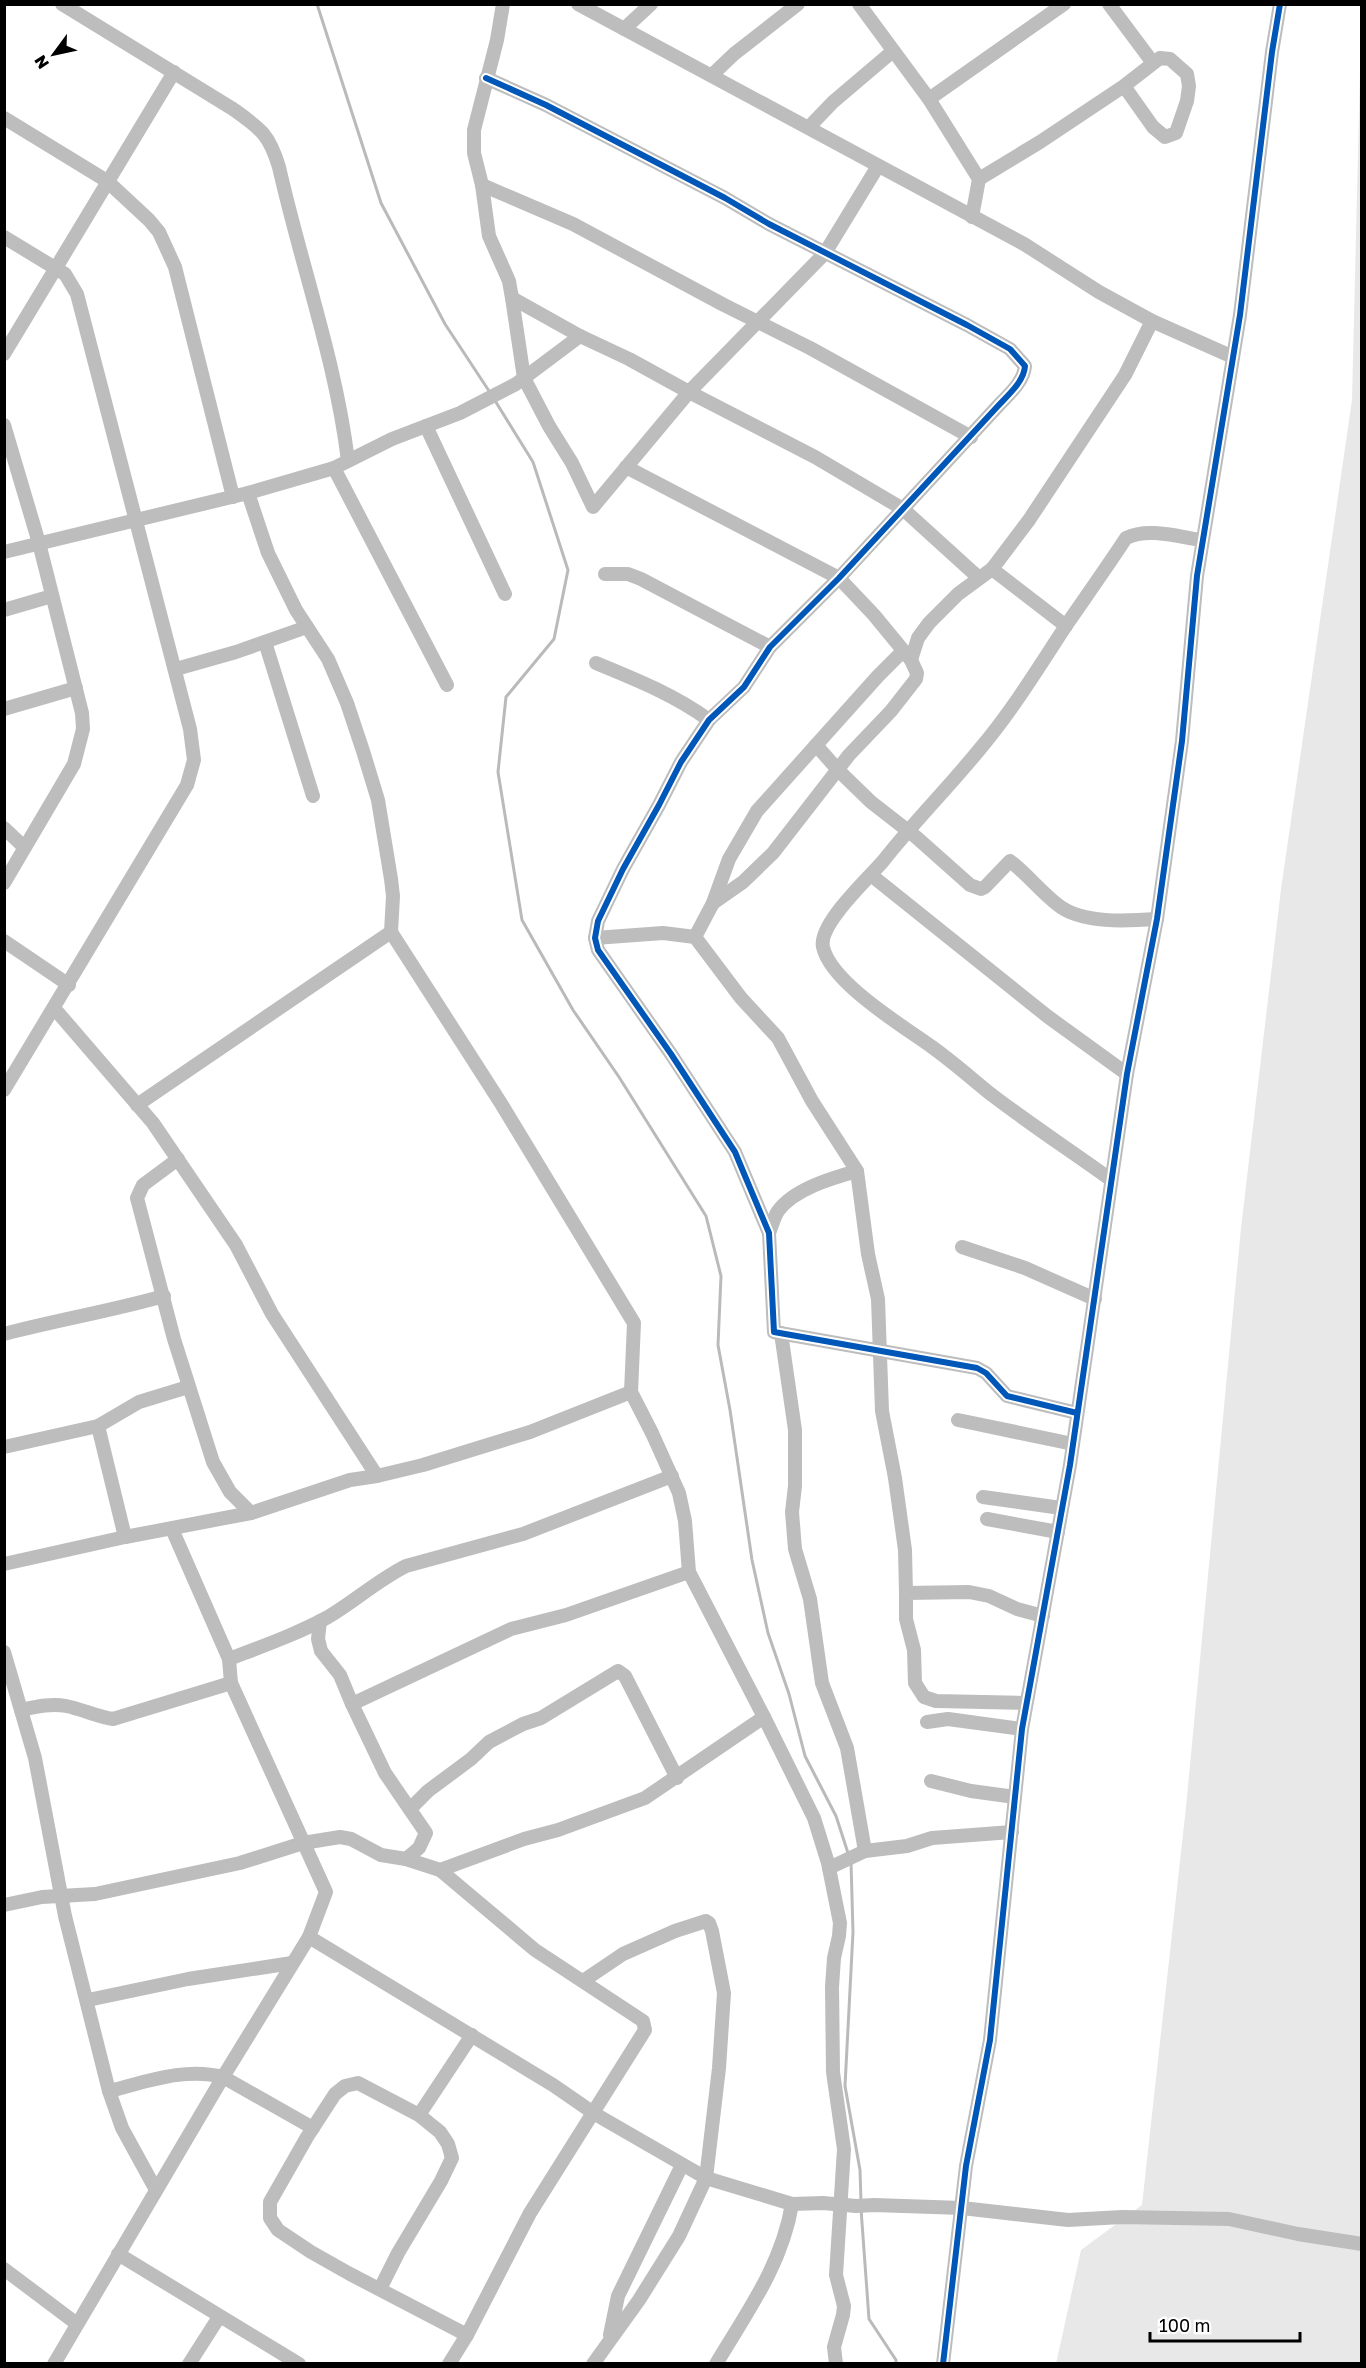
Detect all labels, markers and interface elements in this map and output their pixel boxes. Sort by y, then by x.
north arrow [24,24,84,84]
text: N [30,52,53,73]
scale bar [1150,2305,1300,2343]
text: 100 m [1159,2314,1210,2336]

